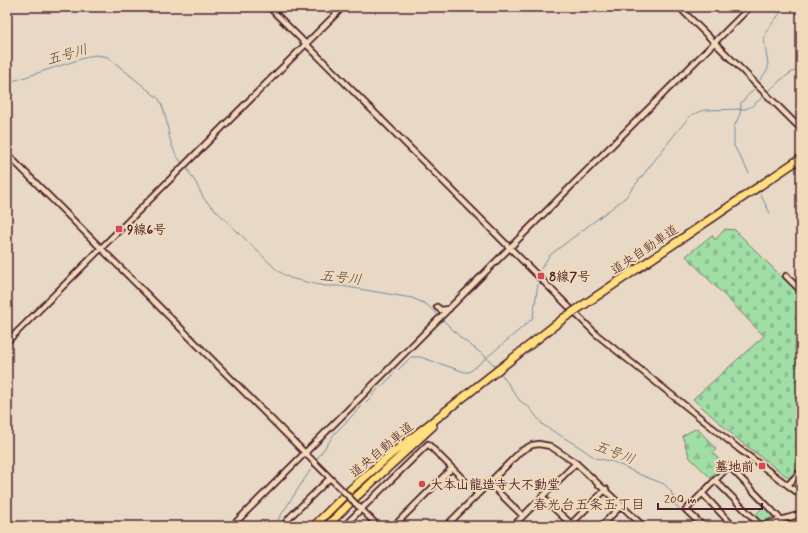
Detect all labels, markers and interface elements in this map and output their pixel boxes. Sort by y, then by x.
water label: 五号川 [45,41,90,69]
street label: 道央自動車道 [608,221,682,279]
place label: 9線6号 [127,222,166,239]
marker: 9線6号 [114,224,124,234]
water label: 五号川 [319,267,363,289]
place label: 8線7号 [549,269,590,286]
marker: 8線7号 [536,271,546,281]
street label: 道央自動車道 [347,419,417,482]
water label: 五号川 [592,437,637,469]
place label: 墓地前 [715,459,754,476]
marker: 墓地前 [757,461,767,471]
place label: 大本山龍造寺大不動堂 [430,477,560,494]
marker: 大本山龍造寺大不動堂 [417,479,427,489]
scale bar [658,485,762,511]
text: 200 m [664,492,697,508]
district label: 春光台五条五丁目 [533,496,645,514]

